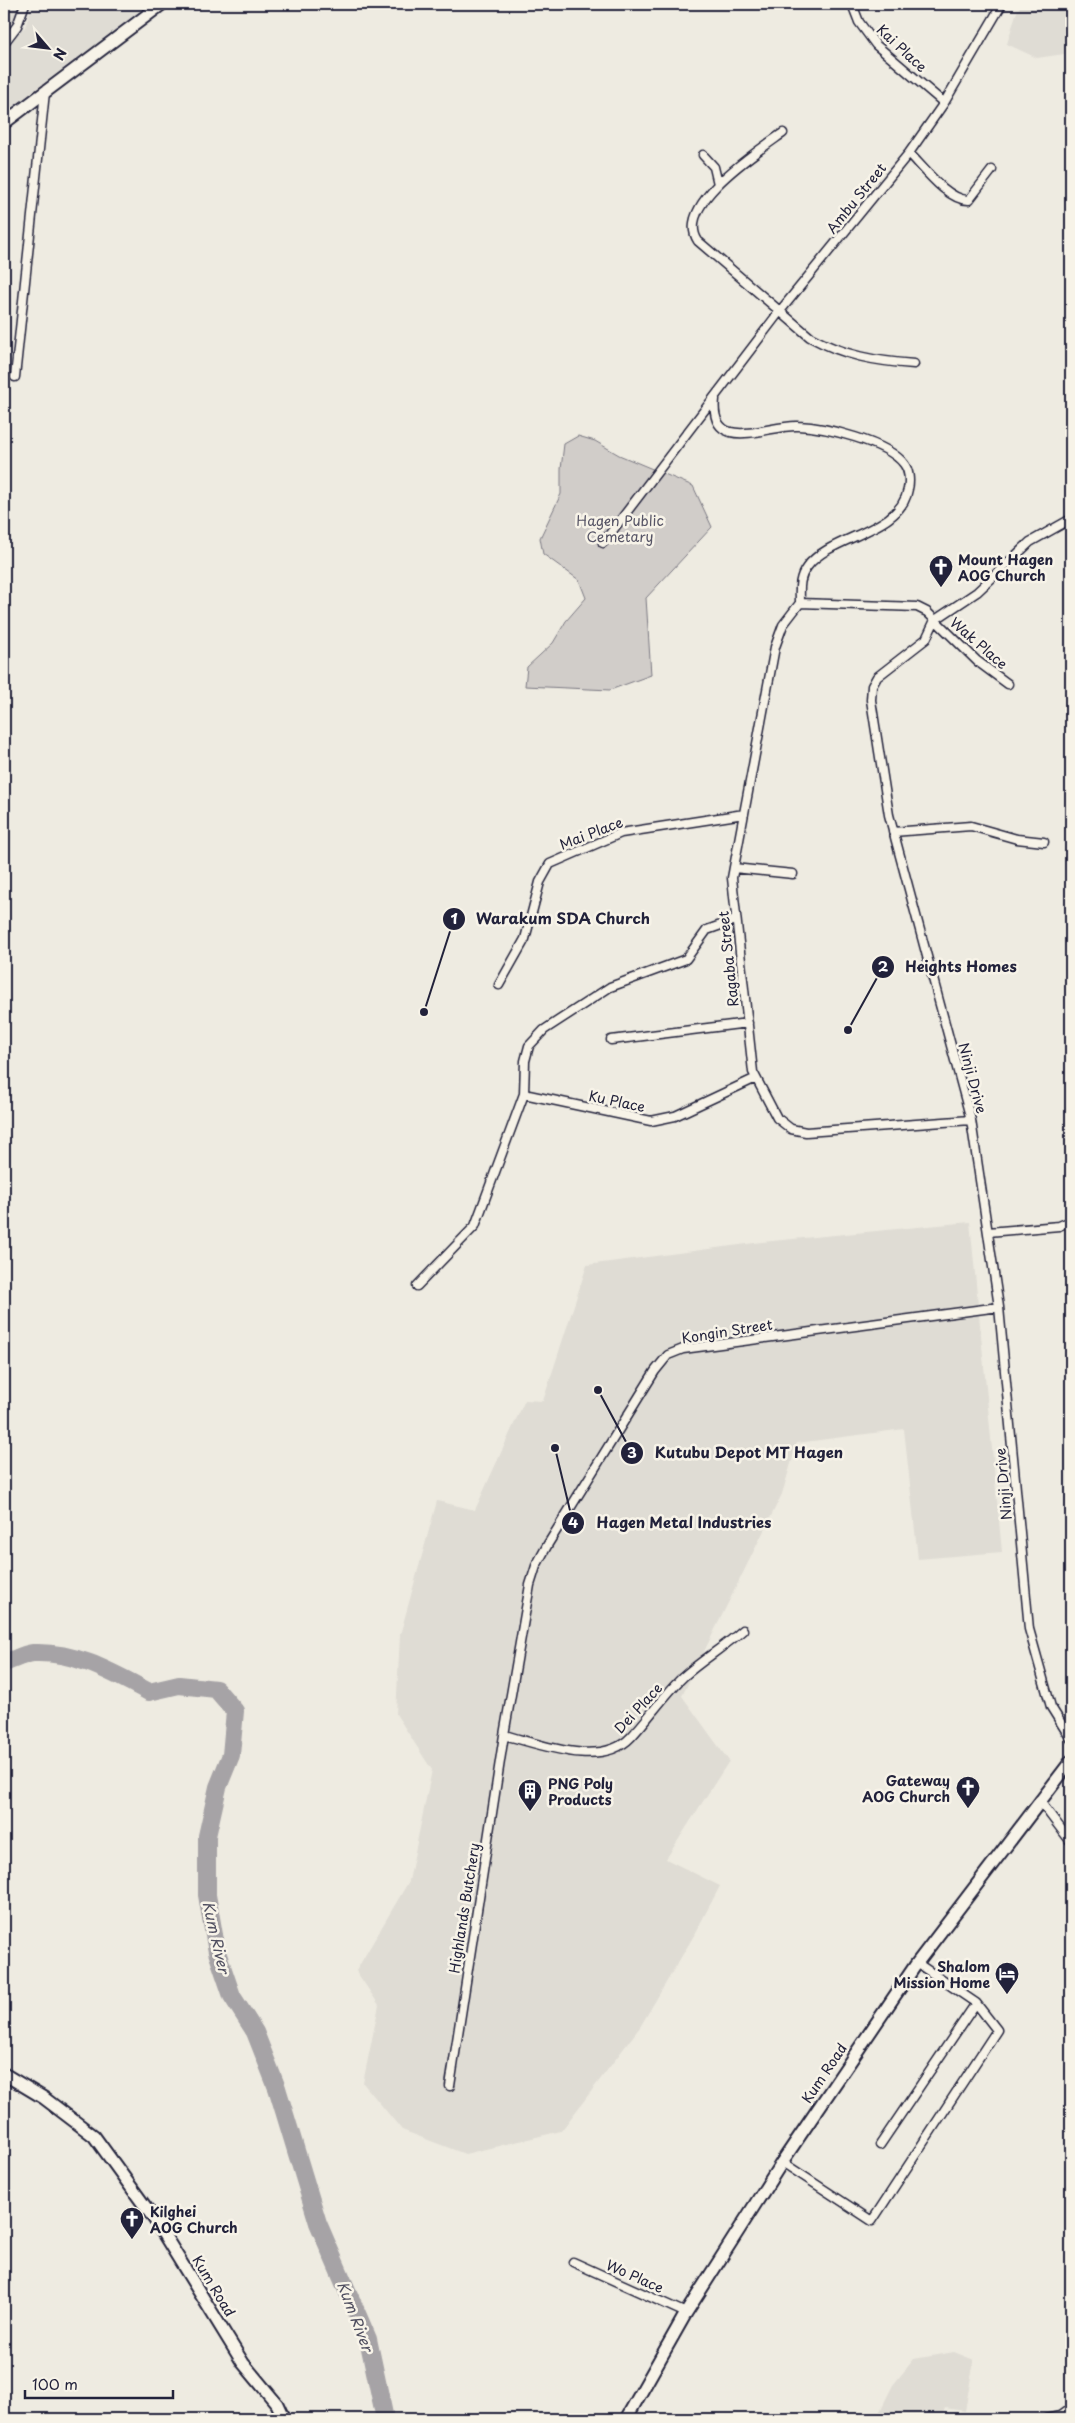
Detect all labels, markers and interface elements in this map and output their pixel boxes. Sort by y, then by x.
street label: Kai Place [872,19,932,77]
north arrow [22,22,72,72]
text: N [48,45,72,64]
street label: Ambu Street [821,158,891,238]
park label: Hagen Public Cemetary [576,510,664,547]
place label: Mount Hagen AOG Church [958,549,1053,586]
church icon: Mount Hagen AOG Church [928,554,954,588]
street label: Wak Place [946,612,1012,674]
street label: Mai Place [556,811,626,855]
callout: Warakum SDA Church [441,904,660,934]
text: 1 [450,906,458,929]
text: Warakum SDA Church [476,906,650,929]
street label: Ragaba Street [712,910,743,1008]
callout: Heights Homes [871,952,1027,982]
text: 2 [878,954,889,977]
text: Heights Homes [905,954,1017,977]
street label: Ninji Drive [954,1040,992,1116]
street label: Ku Place [587,1085,647,1117]
street label: Kongin Street [680,1313,774,1349]
callout: Kutubu Depot MT Hagen [619,1438,853,1468]
text: 3 [627,1440,637,1463]
text: Kutubu Depot MT Hagen [655,1440,843,1463]
street label: Ninji Drive [989,1447,1017,1521]
callout: Hagen Metal Industries [561,1508,783,1538]
text: 4 [568,1510,578,1533]
text: Hagen Metal Industries [597,1510,771,1533]
street label: Dei Place [609,1678,667,1738]
place label: Gateway AOG Church [862,1770,950,1807]
place label: PNG Poly Products [548,1773,613,1810]
church icon: Gateway AOG Church [955,1775,981,1809]
building icon: PNG Poly Products [517,1778,543,1812]
street label: Highlands Butchery [443,1841,485,1975]
water label: Kum River [198,1899,237,1977]
place label: Shalom Mission Home [894,1956,990,1993]
hotel icon: Shalom Mission Home [994,1961,1020,1995]
street label: Kum Road [796,2039,852,2107]
place label: Kilghei AOG Church [150,2201,238,2238]
church icon: Kilghei AOG Church [119,2206,145,2240]
street label: Kum Road [187,2251,241,2321]
street label: Wo Place [603,2254,667,2298]
water label: Kum River [332,2278,381,2356]
scale bar [25,2368,172,2400]
text: 100 m [32,2372,78,2395]

